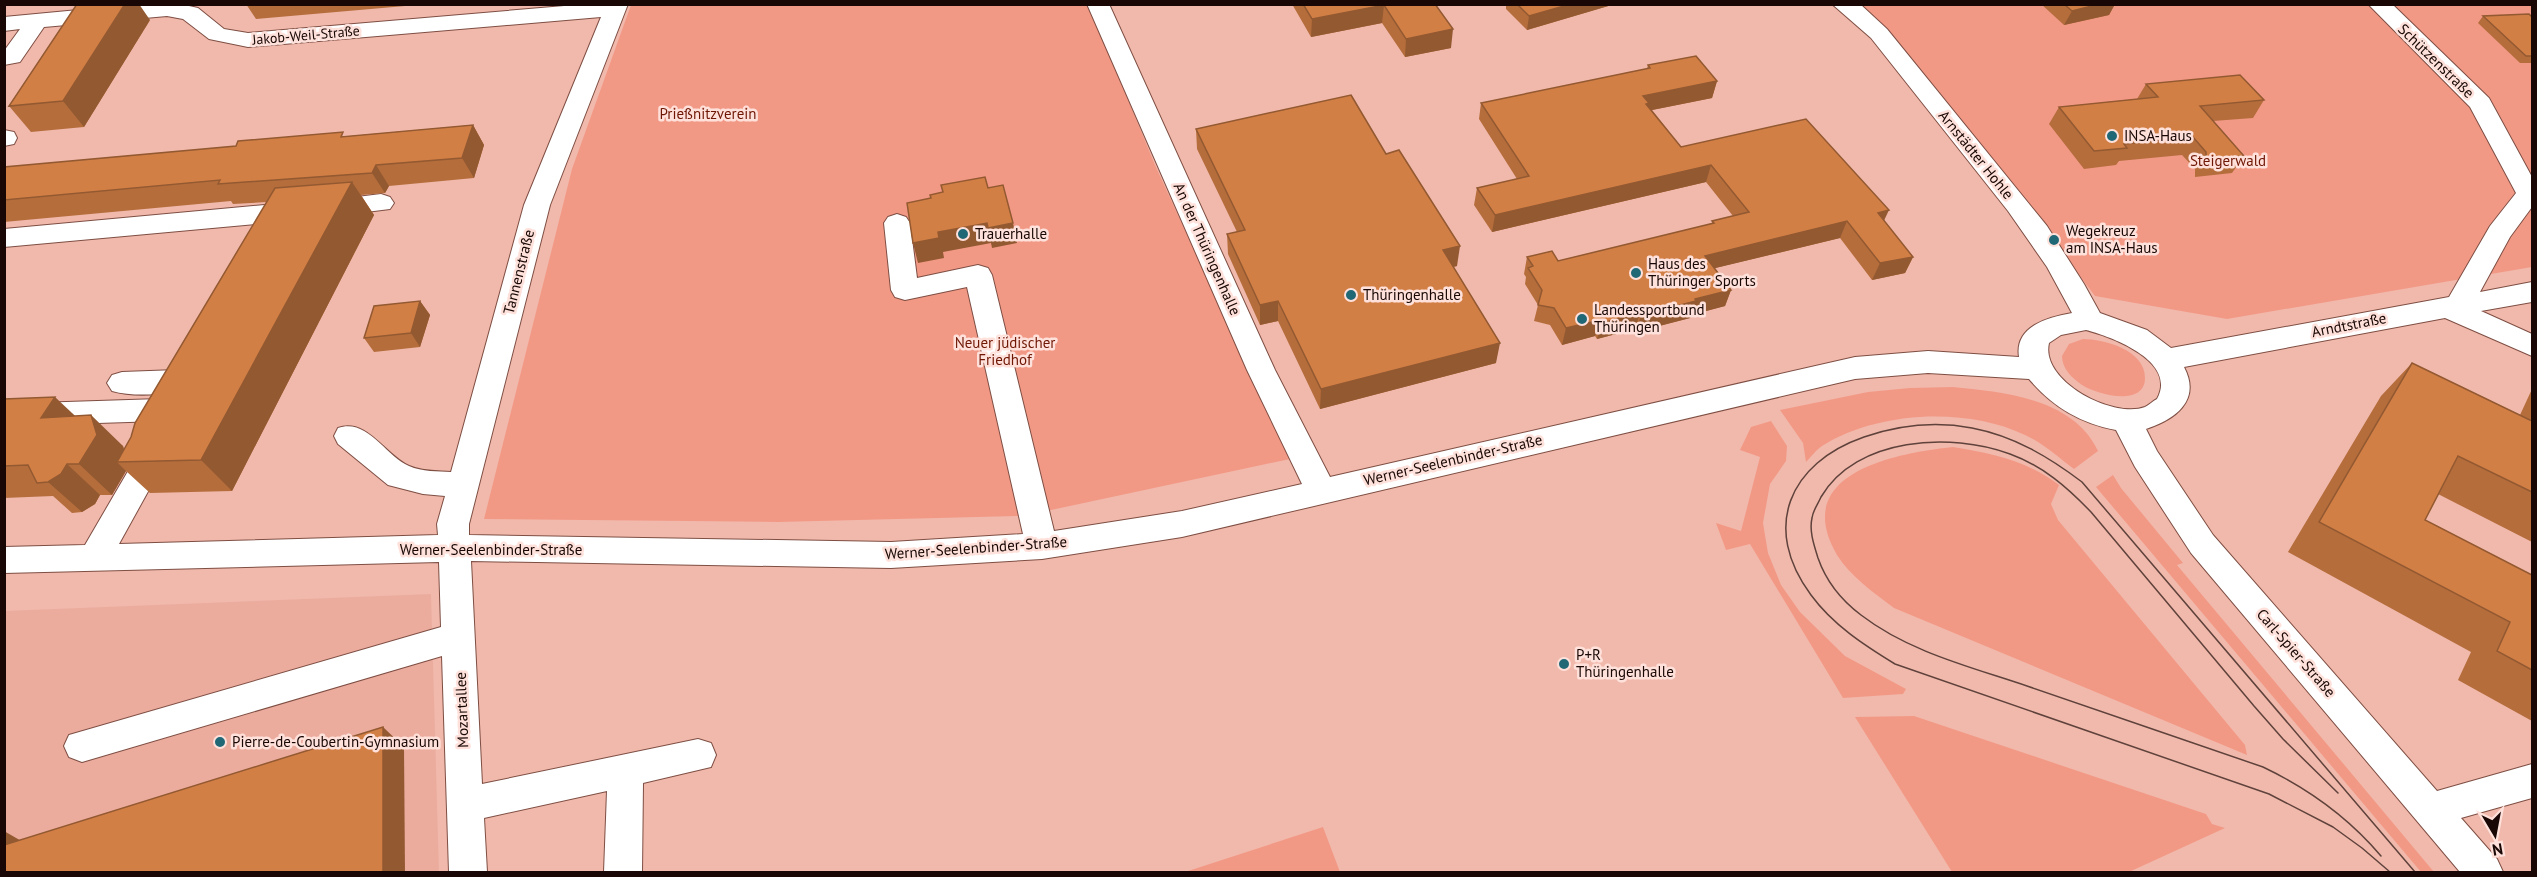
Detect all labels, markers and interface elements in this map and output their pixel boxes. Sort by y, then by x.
street label: Schützenstraße [2394,19,2478,102]
street label: Jakob-Weil-Straße [250,21,361,49]
park label: Prießnitzverein [660,104,756,123]
street label: Arnstädter Hohle [1935,106,2018,203]
place label: INSA-Haus [2124,126,2192,145]
marker: INSA-Haus [2105,129,2119,143]
park label: Steigerwald [2190,151,2266,170]
street label: An der Thüringenhalle [1170,180,1245,318]
place label: Wegekreuz am INSA-Haus [2066,221,2158,257]
place label: Trauerhalle [975,224,1047,243]
street label: Tannenstraße [499,227,538,316]
marker: Trauerhalle [956,227,970,241]
marker: Wegekreuz am INSA-Haus [2047,233,2061,247]
place label: Haus des Thüringer Sports [1648,254,1756,290]
marker: Haus des Thüringer Sports [1629,266,1643,280]
place label: Thüringenhalle [1363,285,1461,304]
marker: Thüringenhalle [1344,288,1358,302]
place label: Landessportbund Thüringen [1594,300,1705,336]
street label: Arndtstraße [2310,308,2388,341]
marker: Landessportbund Thüringen [1575,312,1589,326]
park label: Neuer jüdischer Friedhof [955,333,1055,369]
street label: Werner-Seelenbinder-Straße [1362,430,1544,489]
street label: Werner-Seelenbinder-Straße [884,532,1068,563]
street label: Werner-Seelenbinder-Straße [400,540,582,559]
street label: Carl-Spier-Straße [2253,605,2340,701]
place label: P+R Thüringenhalle [1576,645,1674,681]
marker: P+R Thüringenhalle [1557,657,1571,671]
street label: Mozartallee [451,672,472,748]
place label: Pierre-de-Coubertin-Gymnasium [232,732,439,751]
marker: Pierre-de-Coubertin-Gymnasium [213,735,227,749]
north arrow [2465,805,2525,865]
text: N [2491,839,2505,861]

